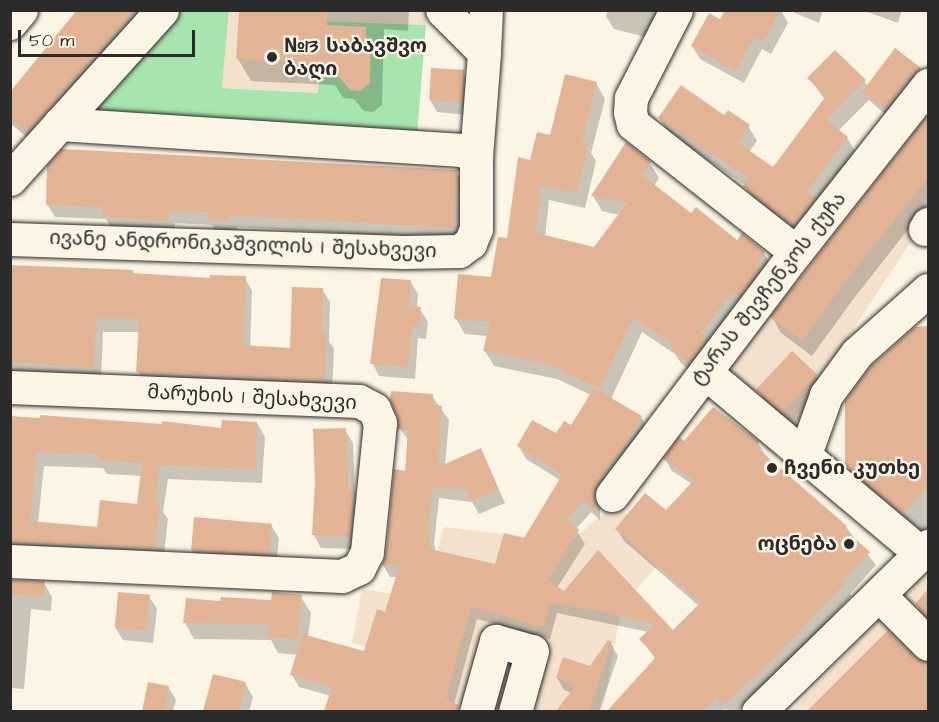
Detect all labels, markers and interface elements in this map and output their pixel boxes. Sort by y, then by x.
scale bar [21,18,198,56]
text: 50 m [29,28,74,53]
place label: №13 საბავშვო ბაღი [284,34,427,81]
marker: №13 საბავშვო ბაღი [265,50,279,64]
street label: ტარას შევჩენკოს ქუჩა [686,188,852,390]
street label: ივანე ანდრონიკაშვილის I შესახვევი [49,226,437,264]
street label: მარუხის 1 შესახვევი [147,381,357,415]
place label: ჩვენი კუთხე [784,456,920,480]
marker: ჩვენი კუთხე [765,461,779,475]
place label: ოცნება [757,532,837,556]
marker: ოცნება [842,537,856,551]

